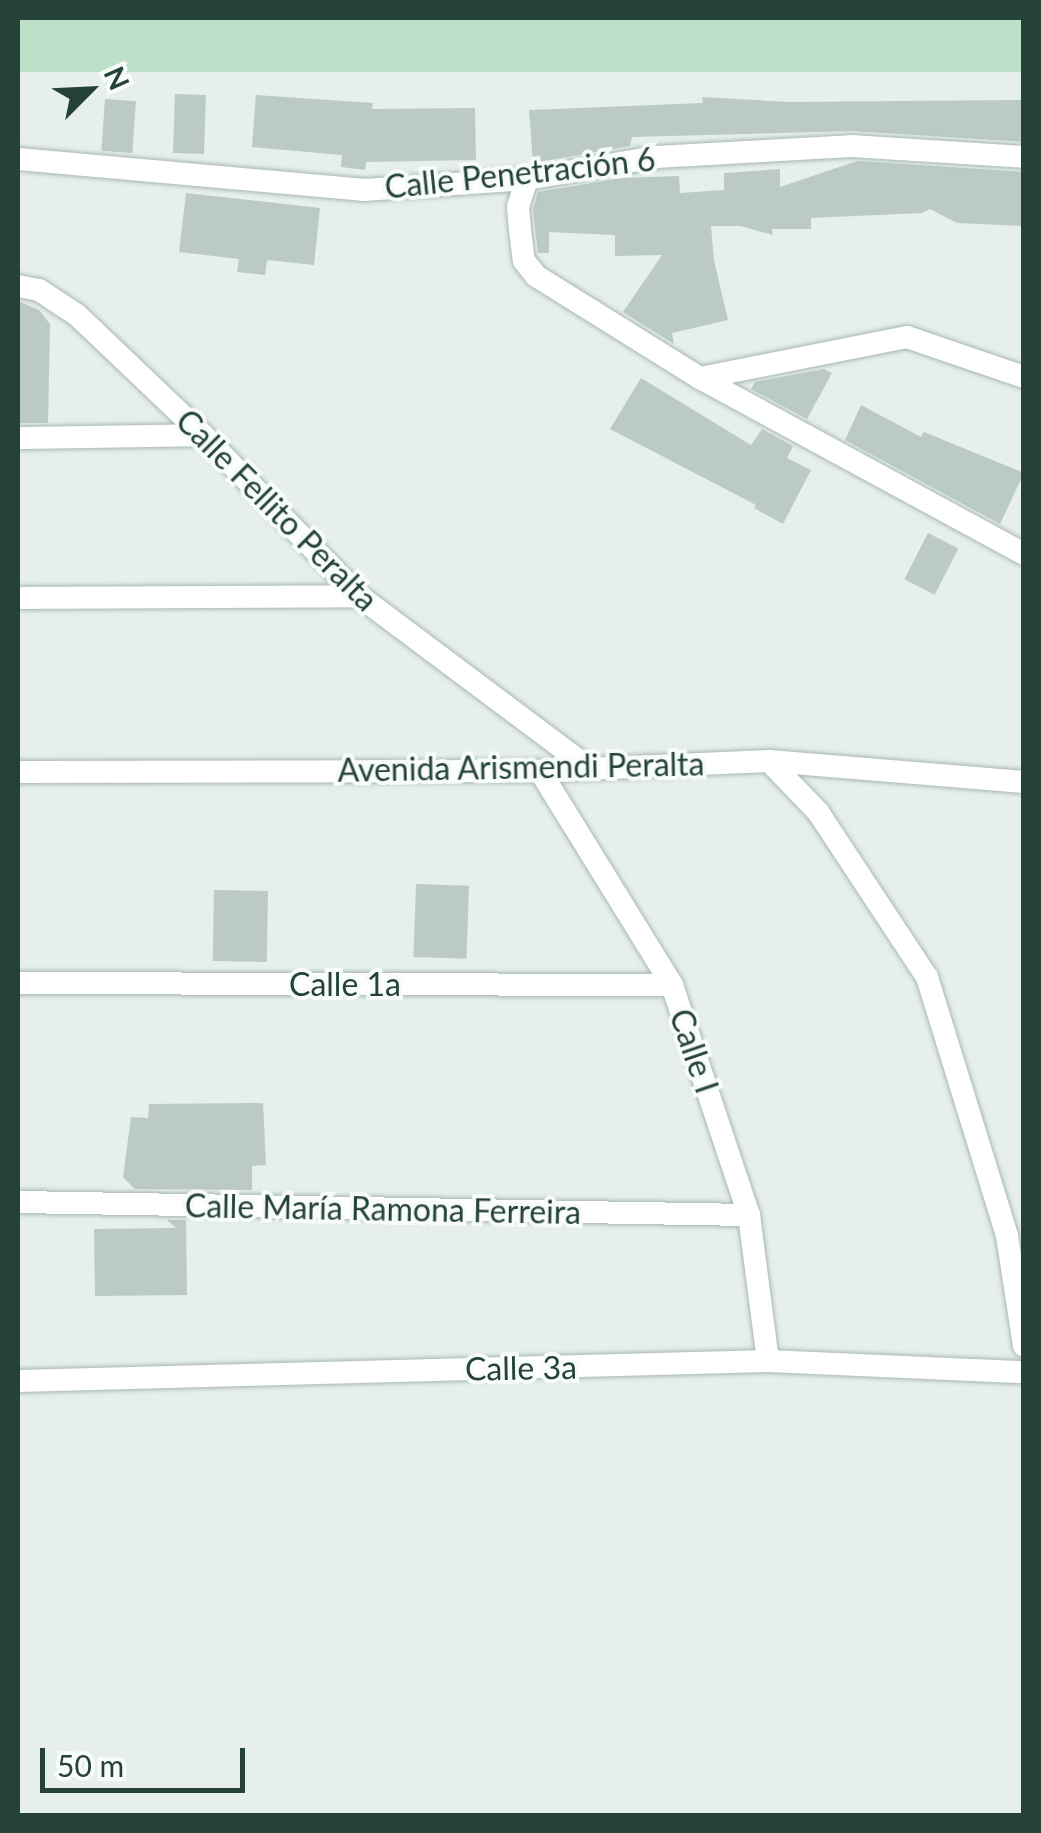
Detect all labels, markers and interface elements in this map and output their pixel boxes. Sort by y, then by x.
north arrow [40,40,140,140]
text: N [97,61,137,95]
street label: Calle Penetración 6 [383,140,657,206]
street label: Calle Fellito Peralta [168,401,386,619]
street label: Avenida Arismendi Peralta [337,745,705,789]
street label: Calle 1a [289,965,401,1003]
street label: Calle I [662,1004,726,1098]
street label: Calle María Ramona Ferreira [185,1186,581,1232]
street label: Calle 3a [465,1348,577,1388]
scale bar [45,1728,250,1790]
text: 50 m [57,1747,124,1783]

